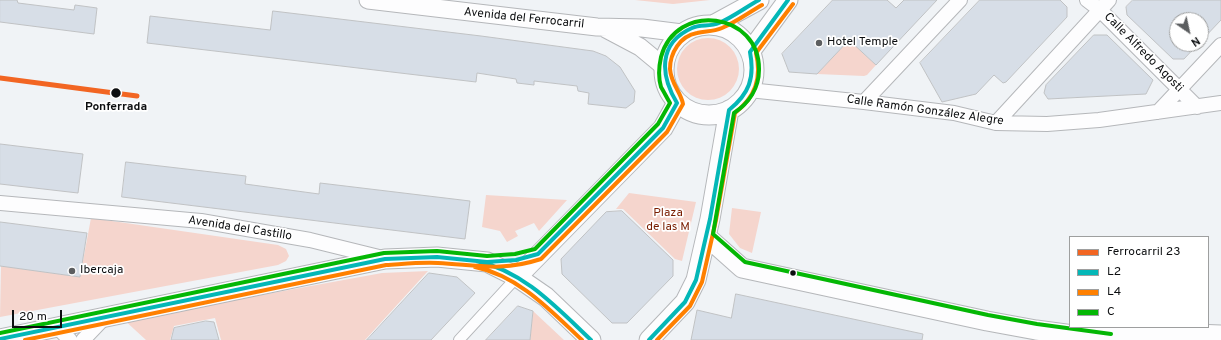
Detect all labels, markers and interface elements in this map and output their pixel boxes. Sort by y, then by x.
street label: Avenida del Ferrocarril [463,6,585,32]
street label: Calle Alfredo Agosti [1100,10,1186,96]
north arrow [1169,12,1209,52]
text: N [1188,33,1202,49]
place label: Hotel Temple [827,36,898,50]
marker: Hotel Temple [814,38,824,48]
marker: Ponferrada [109,86,123,100]
street label: Calle Ramón González Alegre [845,93,1005,129]
place label: Ponferrada [85,101,147,115]
park label: Plaza de las M [646,207,690,235]
street label: Avenida del Castillo [187,214,293,244]
legend [1069,236,1209,328]
text: Ferrocarril 23 [1107,244,1180,260]
place label: Ibercaja [80,264,123,278]
text: L2 [1107,264,1121,280]
marker: Ibercaja [67,266,77,276]
unlabelled marker [788,268,798,278]
text: L4 [1107,284,1121,300]
scale bar [14,302,64,328]
text: C [1107,304,1115,320]
text: 20 m [19,309,47,325]

